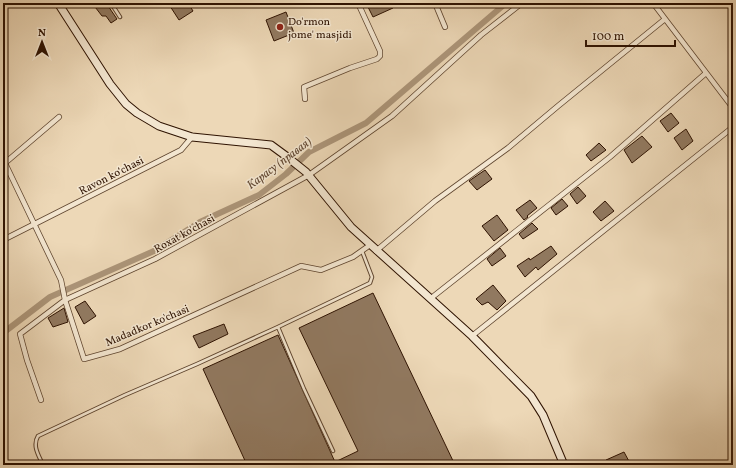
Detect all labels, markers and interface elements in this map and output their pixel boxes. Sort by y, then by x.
place label: Do'rmon jome' masjidi [288,15,352,43]
north arrow [22,22,62,62]
marker: Do'rmon jome' masjidi [275,22,285,32]
scale bar [586,22,675,48]
text: N [38,26,46,41]
text: 100 m [592,29,625,45]
water label: Карасу (правая) [244,134,316,193]
street label: Ravon koʻchasi [77,154,147,199]
street label: Roxat ko'chasi [152,211,218,257]
street label: Madadkor ko'chasi [103,302,192,351]

